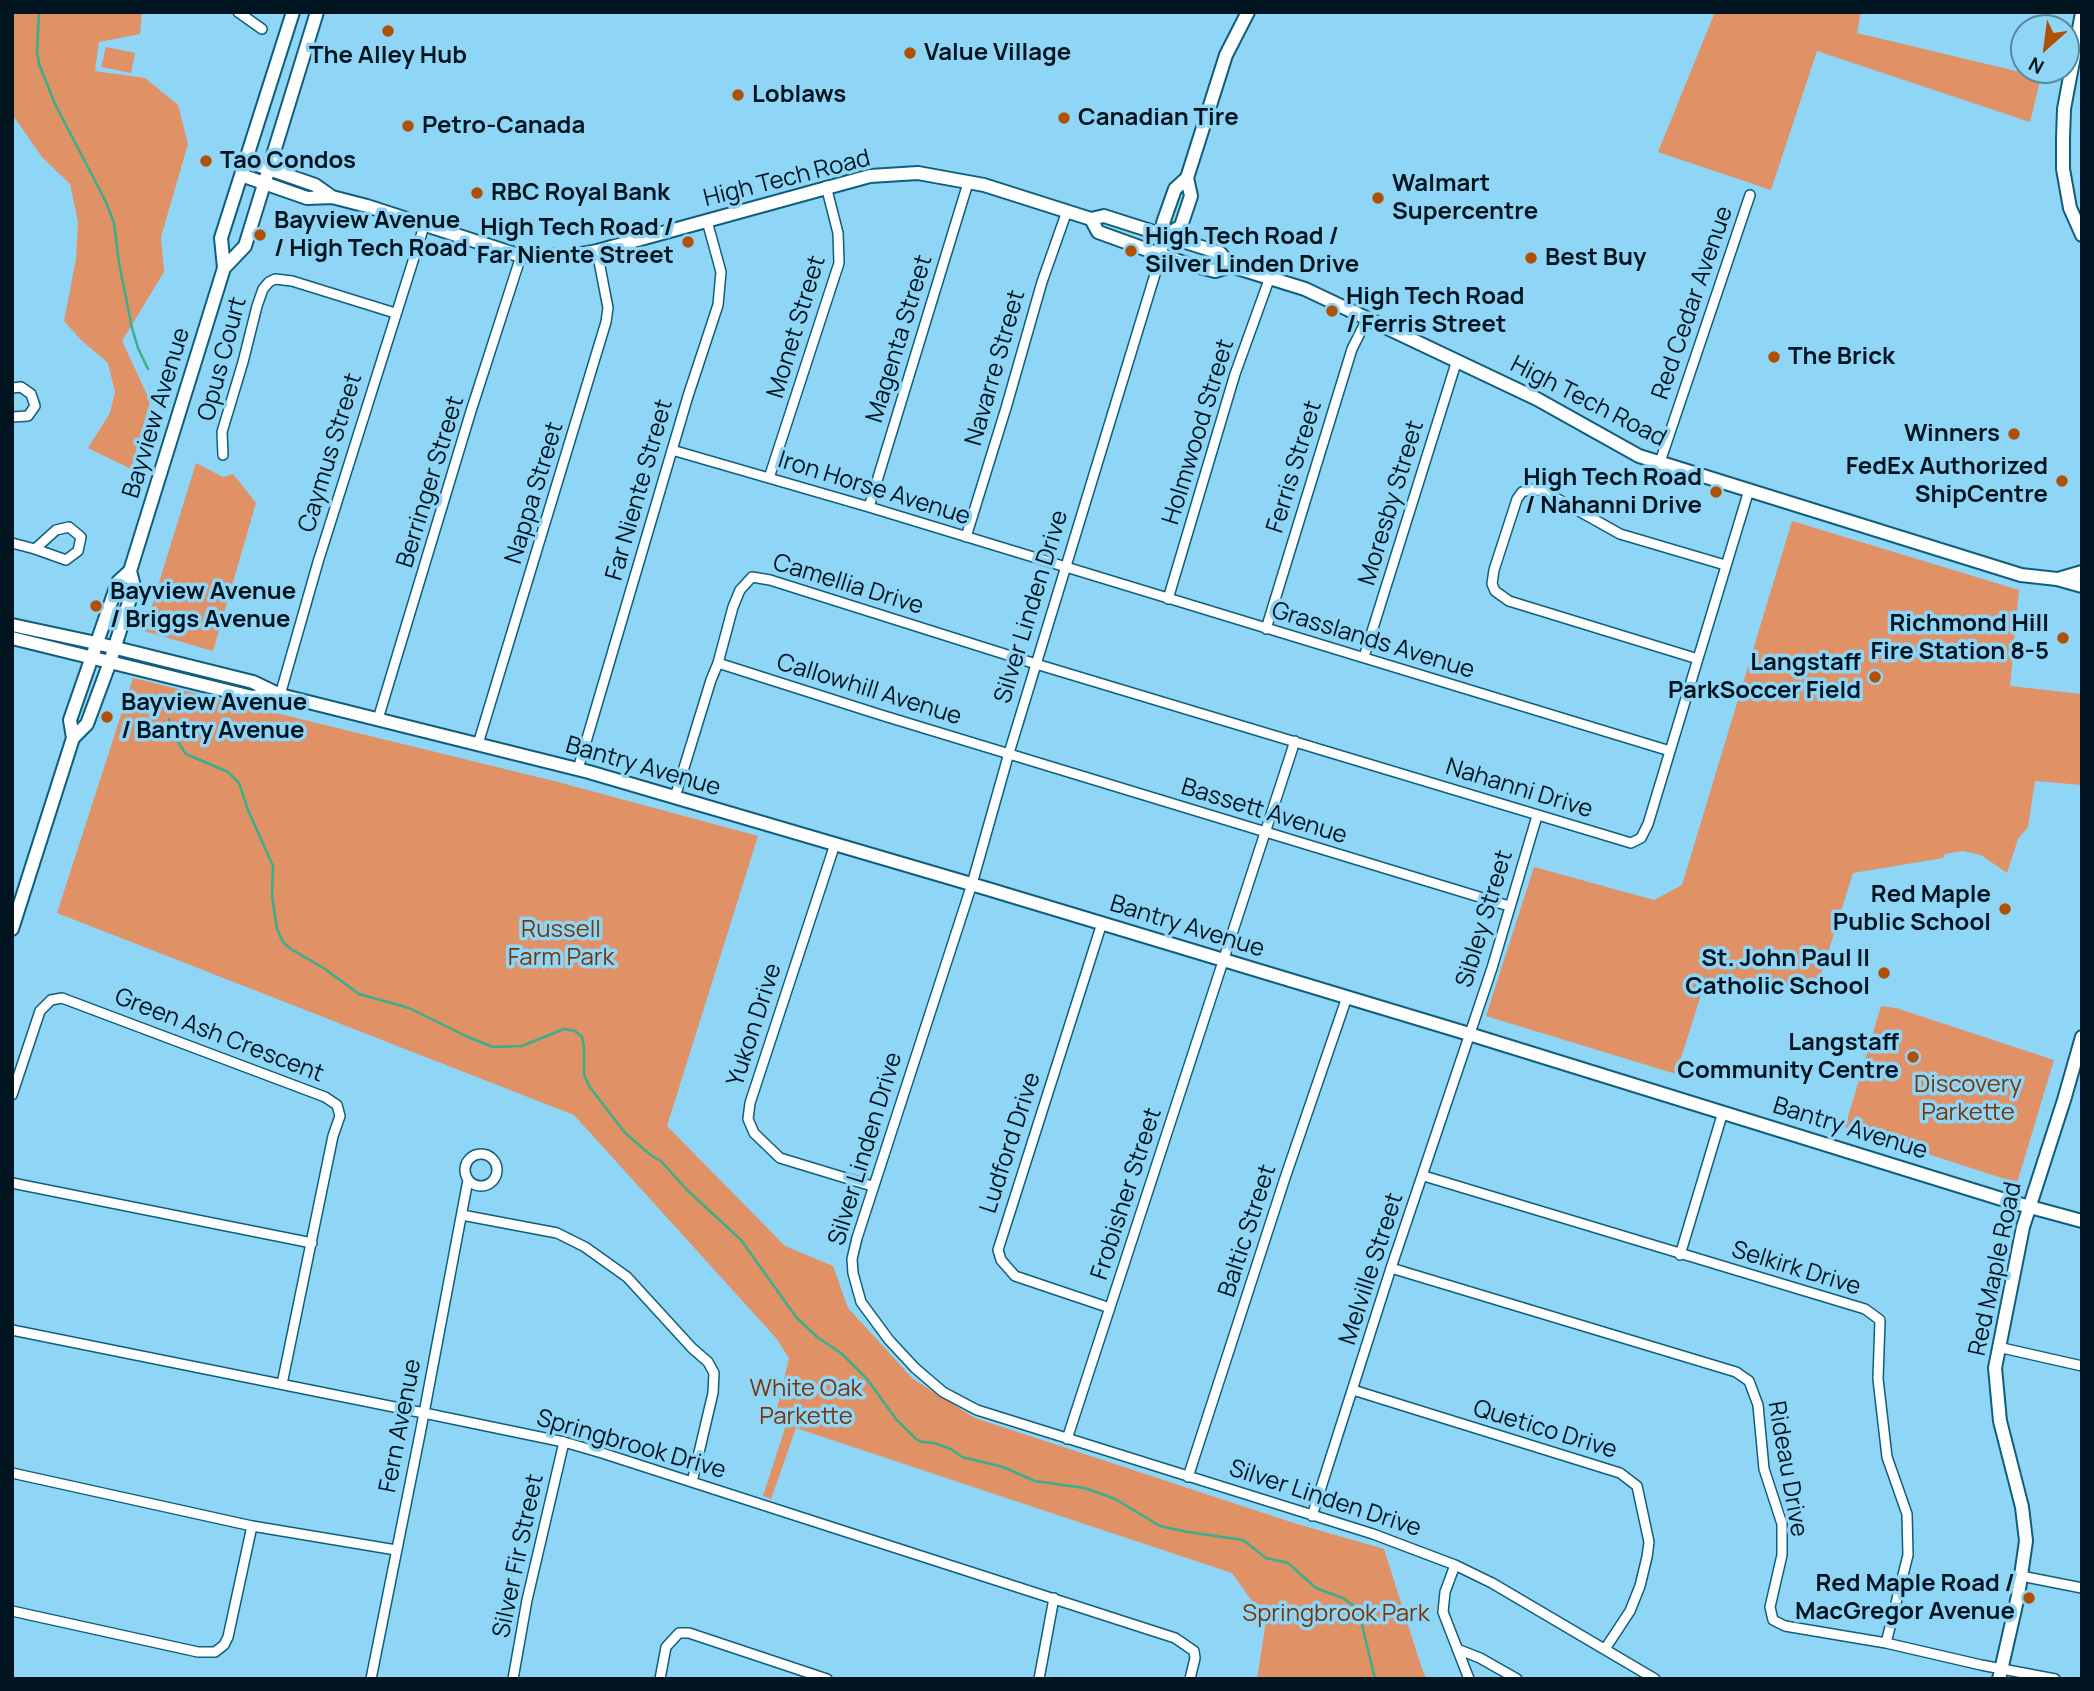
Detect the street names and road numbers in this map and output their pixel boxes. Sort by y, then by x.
street label: High Tech Road [701,144,873,214]
street label: Red Cedar Avenue [1646,203,1740,403]
street label: Monet Street [762,252,832,402]
street label: Magenta Street [861,252,939,426]
street label: Navarre Street [960,287,1032,449]
street label: Opus Court [193,294,253,424]
street label: Bayview Avenue [117,324,197,502]
street label: Holmwood Street [1157,336,1241,528]
street label: High Tech Road [1505,350,1671,454]
street label: Caymus Street [293,370,369,536]
street label: Berringer Street [391,393,471,571]
street label: Far Niente Street [600,396,680,584]
street label: Ferris Street [1261,397,1329,537]
street label: Moresby Street [1353,417,1431,589]
street label: Nappa Street [500,419,570,567]
street label: Iron Horse Avenue [774,446,974,532]
street label: Silver Linden Drive [989,507,1075,707]
street label: Camellia Drive [769,548,927,622]
street label: Grasslands Avenue [1268,596,1478,686]
street label: Callowhill Avenue [773,648,965,732]
street label: Bantry Avenue [562,731,724,803]
street label: Nahanni Drive [1442,753,1596,825]
street label: Bassett Avenue [1178,773,1350,851]
street label: Sibley Street [1450,847,1520,991]
street label: Bantry Avenue [1106,890,1268,964]
street label: Yukon Drive [722,960,788,1090]
street label: Green Ash Crescent [110,983,328,1089]
street label: Silver Linden Drive [823,1049,909,1249]
street label: Ludford Drive [975,1069,1047,1217]
street label: Bantry Avenue [1769,1092,1931,1166]
street label: Frobisher Street [1086,1104,1168,1284]
street label: Baltic Street [1213,1161,1283,1301]
street label: Red Maple Road [1963,1179,2029,1359]
street label: Melville Street [1334,1189,1410,1349]
street label: Selkirk Drive [1728,1236,1864,1302]
street label: Fern Avenue [374,1357,428,1495]
street label: Quetico Drive [1470,1394,1620,1466]
street label: Rideau Drive [1761,1399,1813,1539]
street label: Springbrook Drive [533,1404,729,1486]
street label: Silver Linden Drive [1225,1454,1425,1544]
street label: Silver Fir Street [488,1471,550,1641]

